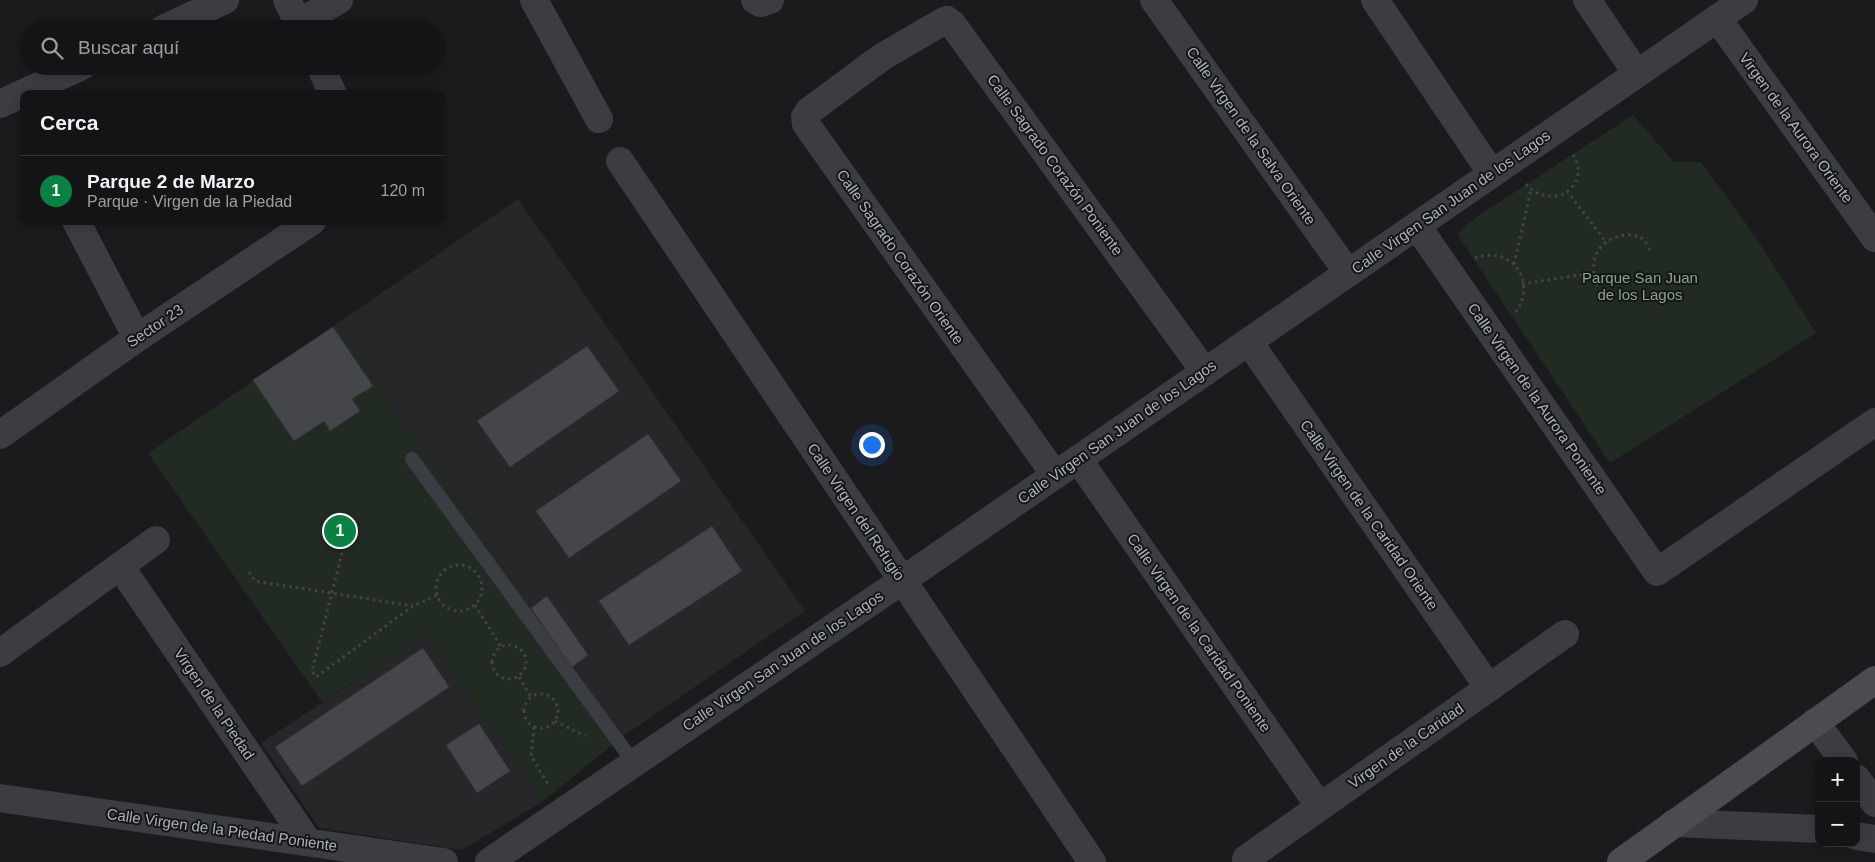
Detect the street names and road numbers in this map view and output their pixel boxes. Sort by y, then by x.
street label: Calle Virgen de la Salva Oriente [1183,44,1320,228]
street label: Virgen de la Aurora Oriente [1736,49,1857,206]
street label: Calle Sagrado Corazón Poniente [984,71,1127,258]
street label: Calle Virgen San Juan de los Lagos [1348,126,1553,277]
street label: Calle Sagrado Corazón Oriente [833,166,967,347]
street label: Calle Virgen de la Aurora Poniente [1465,300,1610,498]
street label: Sector 23 [123,301,186,351]
street label: Calle Virgen San Juan de los Lagos [1014,356,1219,507]
street label: Calle Virgen de la Caridad Oriente [1297,416,1442,613]
street label: Calle Virgen del Refugio [804,440,909,583]
street label: Calle Virgen de la Caridad Poniente [1124,530,1275,735]
street label: Calle Virgen San Juan de los Lagos [679,587,886,734]
street label: Virgen de la Piedad [171,645,258,763]
street label: Virgen de la Caridad [1345,699,1466,792]
street label: Calle Virgen de la Piedad Poniente [106,805,338,854]

